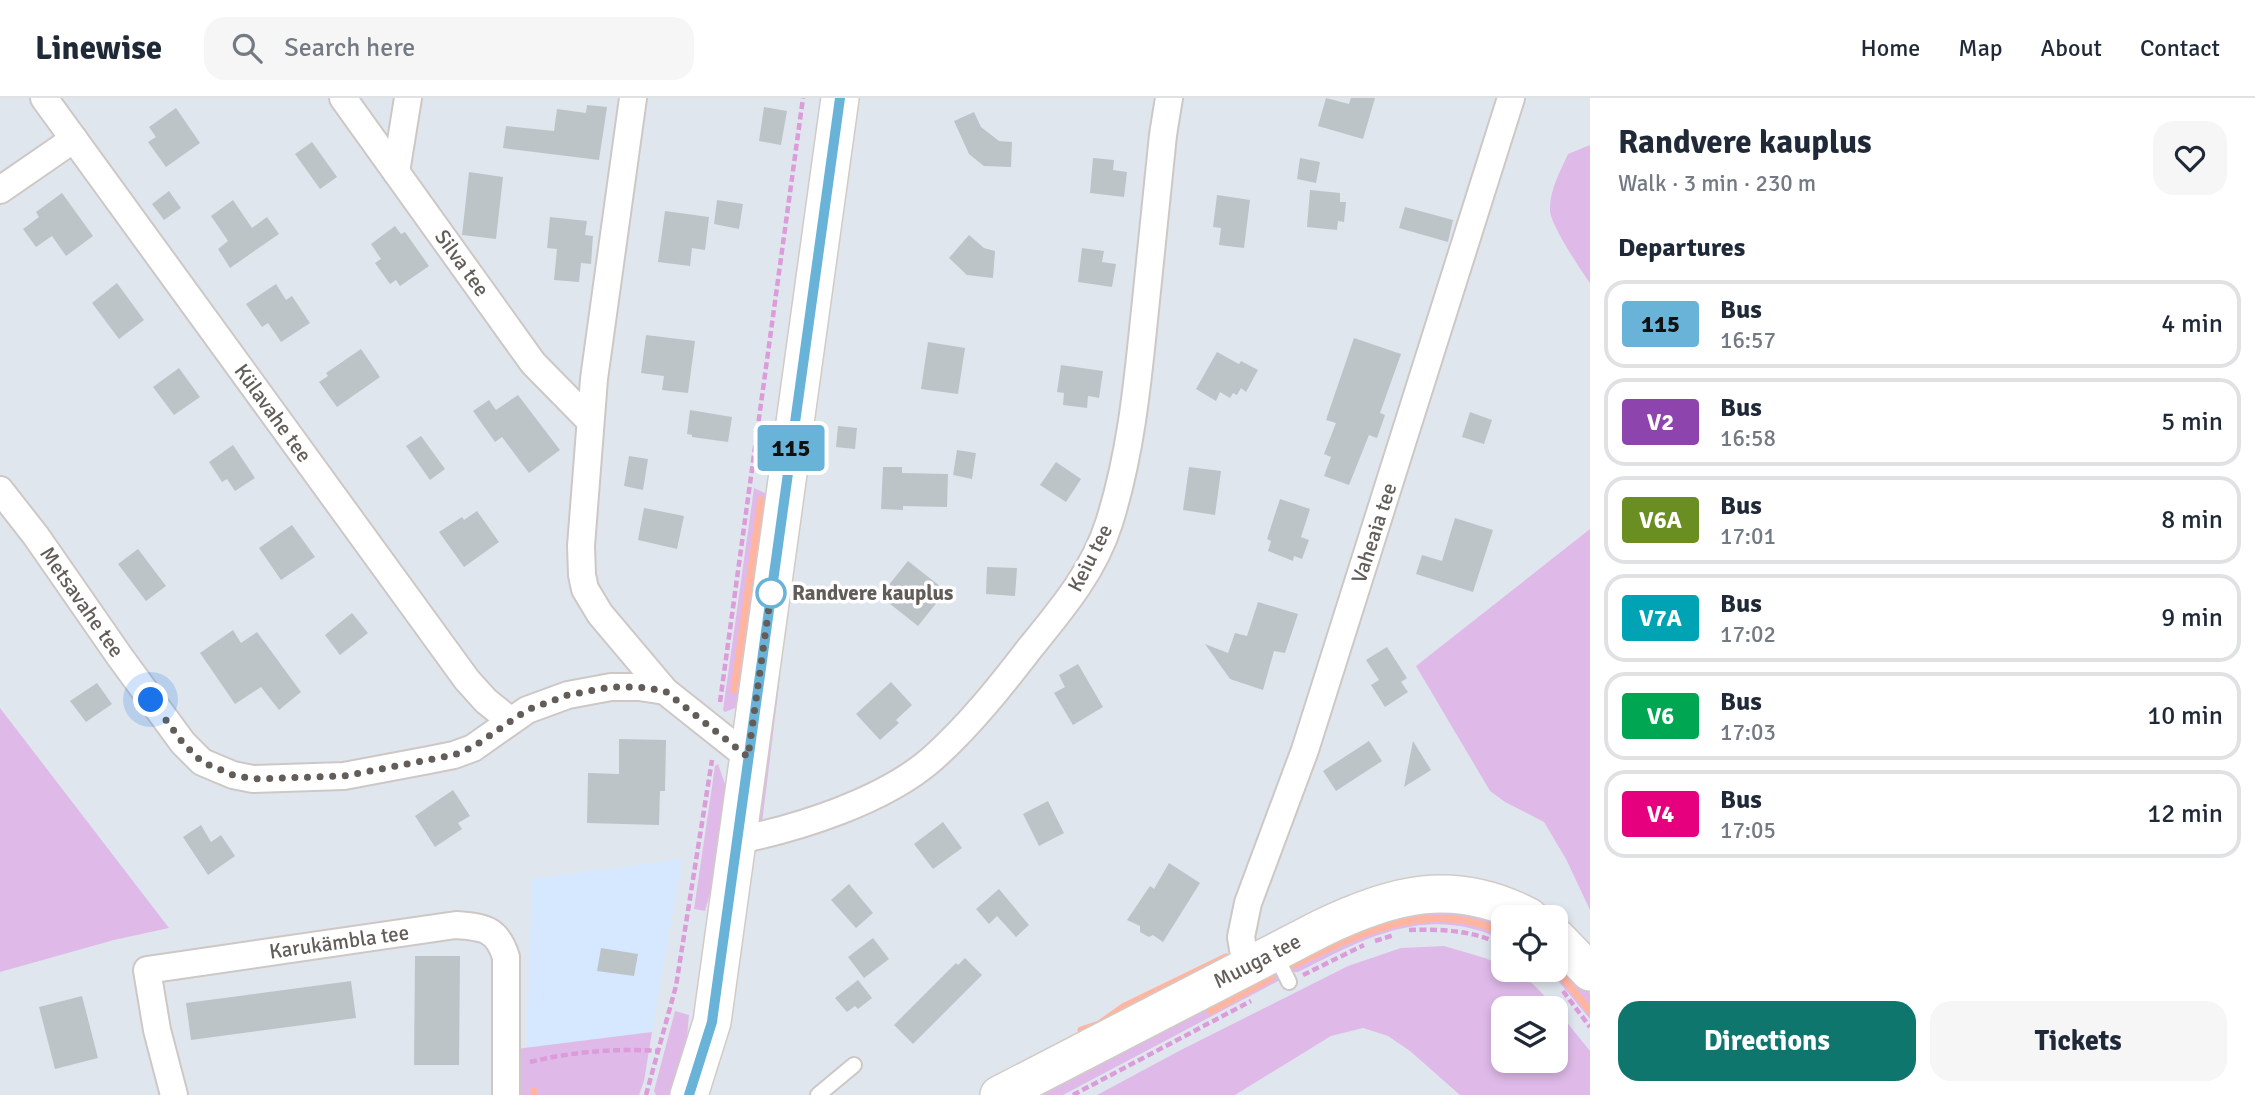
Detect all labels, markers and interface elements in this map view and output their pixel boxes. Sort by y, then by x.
search box [204,17,694,80]
text: Linewise [35,28,162,69]
icon: search [228,29,266,67]
text: Search here [284,32,415,64]
text: Home [1860,33,1920,63]
text: Map [1958,33,2003,63]
text: About [2041,33,2102,63]
text: Contact [2140,33,2220,63]
button: heart [2153,121,2227,195]
text: Randvere kauplus [1618,122,1872,163]
text: Walk · 3 min · 230 m [1618,169,1816,198]
street label: Silva tee [429,224,495,302]
text: Departures [1618,232,1745,264]
text: Bus [1720,294,1762,326]
text: 4 min [2161,308,2223,340]
text: 115 [1641,309,1680,339]
text: 16:57 [1720,326,1776,355]
street label: Külavahe tee [229,359,317,467]
text: Bus [1720,392,1762,424]
text: 5 min [2161,406,2223,438]
text: V2 [1647,407,1674,437]
text: 16:58 [1720,424,1776,453]
line badge: 115 [751,425,831,471]
text: 115 [772,433,810,463]
street label: Vaheaia tee [1346,480,1402,586]
text: Bus [1720,490,1762,522]
text: 8 min [2161,504,2223,536]
text: V6A [1639,505,1682,535]
street label: Keiu tee [1062,520,1118,596]
text: 17:01 [1720,522,1776,551]
street label: Metsavahe tee [34,542,130,662]
marker: Randvere kauplus [756,578,786,608]
place label: Randvere kauplus [792,580,953,606]
text: Bus [1720,588,1762,620]
text: 9 min [2161,602,2223,634]
text: V7A [1639,603,1682,633]
text: 17:02 [1720,620,1776,649]
your location [133,682,168,717]
text: Bus [1720,686,1762,718]
text: 10 min [2147,700,2223,732]
text: V6 [1647,701,1674,731]
text: 17:03 [1720,718,1776,747]
text: Bus [1720,784,1762,816]
text: 12 min [2147,798,2223,830]
text: V4 [1647,799,1674,829]
text: 17:05 [1720,816,1776,845]
map controls [1491,905,1568,1073]
button: locate [1491,905,1568,982]
street label: Karukämbla tee [267,919,411,965]
street label: Muuga tee [1209,928,1305,994]
button: layers [1491,996,1568,1073]
button: Directions [1618,1001,1916,1081]
button: Tickets [1930,1001,2227,1081]

